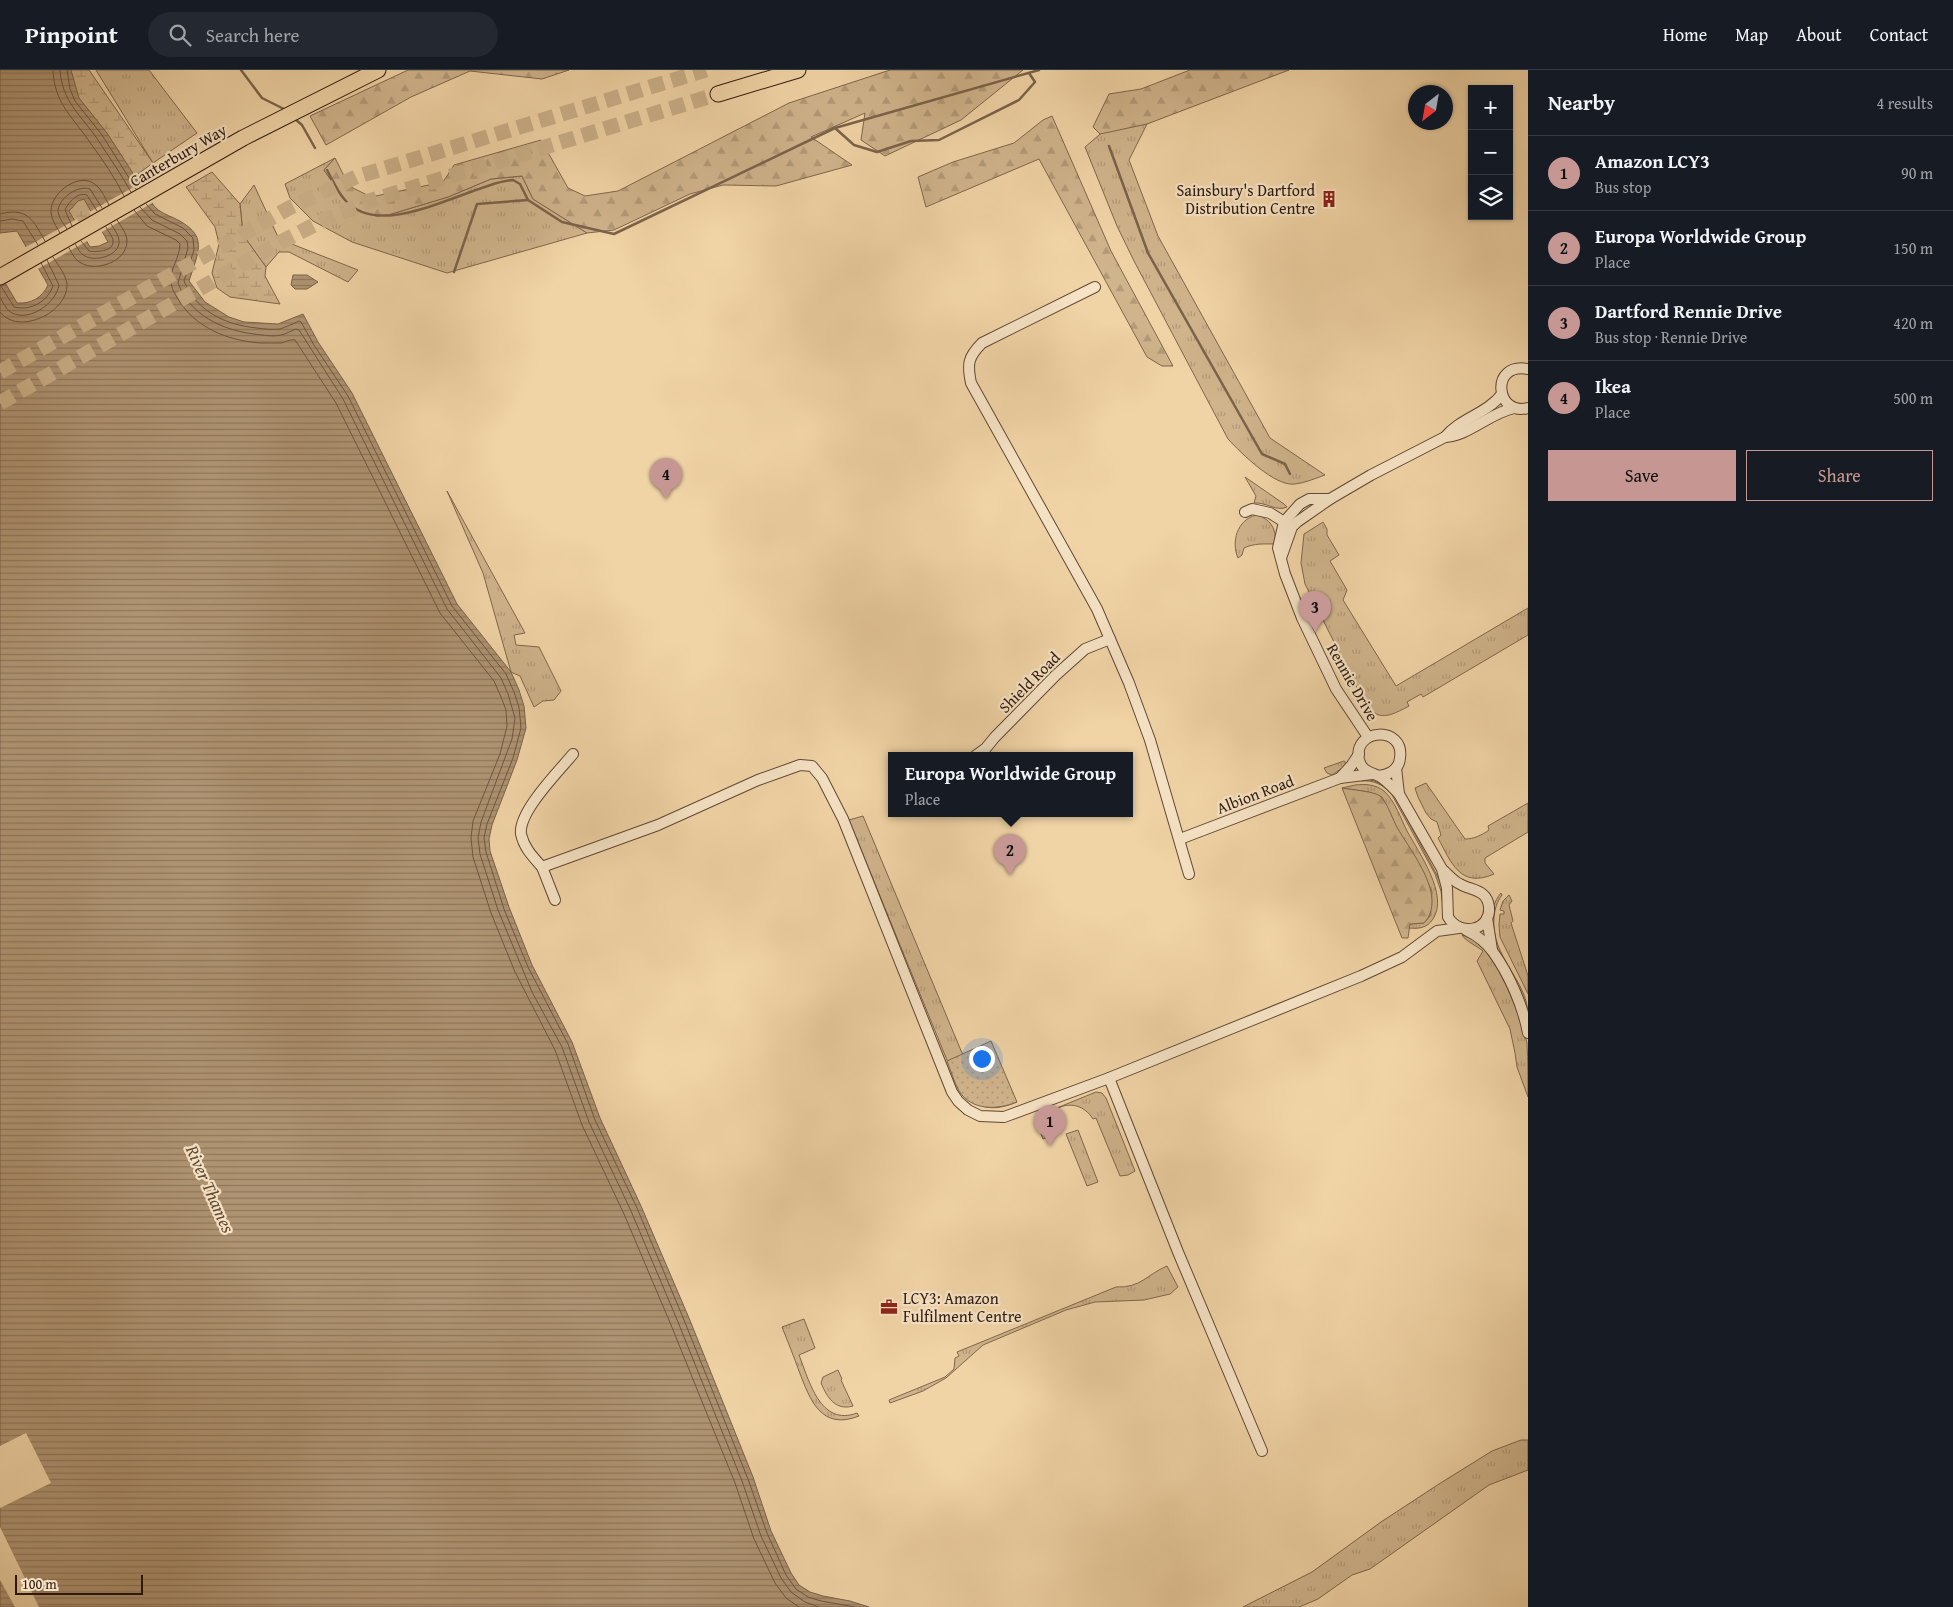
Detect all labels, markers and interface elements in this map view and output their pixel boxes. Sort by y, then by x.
search box [148,12,498,57]
text: Pinpoint [25,17,118,52]
icon: search [166,21,194,49]
text: Search here [206,21,299,49]
text: Home [1663,21,1707,48]
text: Map [1735,21,1768,48]
text: About [1796,21,1842,48]
text: Contact [1870,21,1928,48]
north arrow [1408,85,1453,130]
map controls [1468,85,1513,220]
button: + [1468,85,1513,130]
text: Nearby [1548,87,1615,118]
text: 4 results [1876,91,1933,115]
street label: Canterbury Way [125,117,231,193]
button: − [1468,130,1513,175]
text: Amazon LCY3 [1595,147,1710,175]
text: 1 [1560,161,1568,185]
text: 90 m [1901,161,1933,185]
button: layers [1468,175,1513,220]
text: Bus stop [1595,175,1651,199]
place label: Sainsbury's Dartford Distribution Centre [1177,178,1315,220]
building icon: Sainsbury's Dartford Distribution Centre [1319,189,1339,209]
text: Europa Worldwide Group [1595,222,1806,250]
text: 2 [1560,236,1568,260]
text: 150 m [1893,236,1933,260]
text: Place [1595,250,1630,274]
text: Dartford Rennie Drive [1595,297,1782,325]
text: 3 [1560,311,1568,335]
text: 420 m [1893,311,1933,335]
text: Bus stop · Rennie Drive [1595,325,1747,349]
text: Ikea [1595,372,1631,400]
text: 4 [1560,386,1568,410]
text: 500 m [1893,386,1933,410]
text: Place [1595,400,1630,424]
button: Save [1548,450,1736,501]
button: Share [1746,450,1933,501]
pin: 4 [650,458,682,499]
pin: 3 [1299,591,1331,632]
street label: Rennie Drive [1321,639,1385,725]
street label: Shield Road [993,645,1066,718]
popup [888,752,1133,817]
text: Europa Worldwide Group [905,759,1116,787]
street label: Albion Road [1213,768,1298,820]
text: Place [905,787,940,811]
pin: 2 [994,834,1026,875]
your location [969,1046,995,1072]
pin: 1 [1034,1105,1066,1146]
water label: River Thames [179,1140,242,1238]
place label: LCY3: Amazon Fulfilment Centre [903,1286,1022,1328]
office icon: LCY3: Amazon Fulfilment Centre [879,1297,899,1317]
scale bar [15,1572,142,1595]
text: 100 m [22,1574,57,1594]

